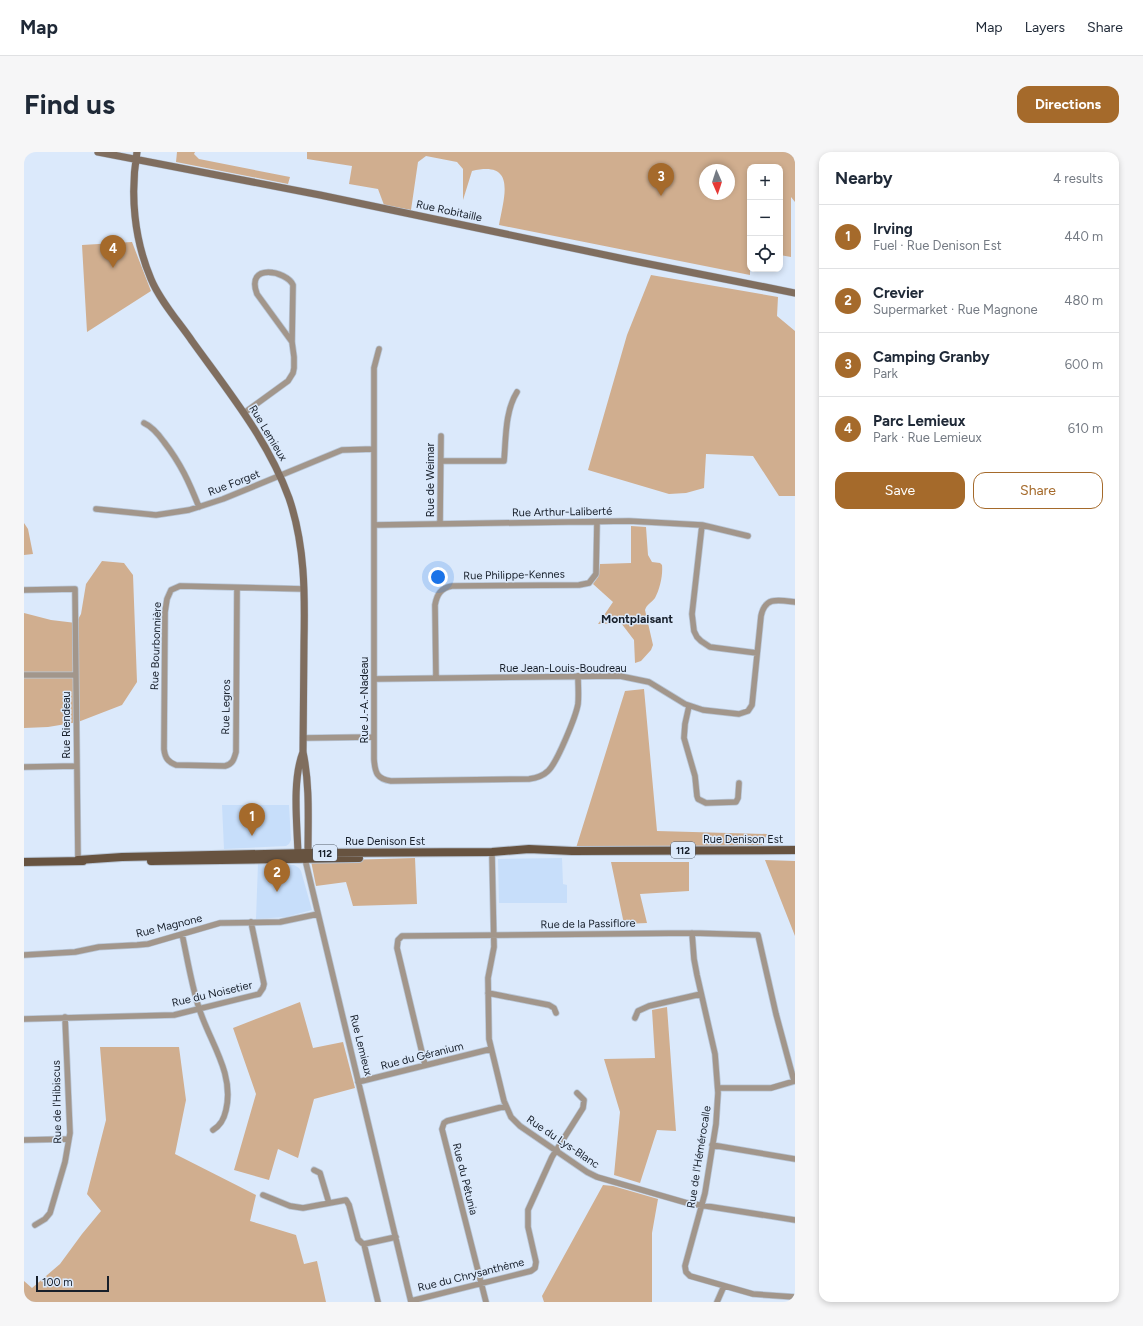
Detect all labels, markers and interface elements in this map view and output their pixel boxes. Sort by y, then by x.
text: Map [20,16,58,39]
text: Map [975,19,1003,36]
text: Layers [1025,19,1065,36]
text: Share [1087,19,1123,36]
button: Directions [1017,86,1119,123]
text: Find us [24,87,115,121]
pin: 3 [648,163,674,196]
north arrow [699,164,735,200]
map controls [747,164,783,272]
button: + [747,164,783,200]
text: Nearby [835,168,893,188]
text: 4 results [1053,171,1103,186]
street label: Rue Robitaille [415,198,483,224]
button: − [747,200,783,236]
text: Irving [873,220,913,238]
text: 1 [845,229,851,244]
text: 440 m [1064,229,1103,244]
pin: 4 [100,235,126,268]
button: locate [747,236,783,272]
text: Fuel · Rue Denison Est [873,238,1002,253]
text: Crevier [873,284,924,302]
text: 2 [844,293,852,308]
text: 480 m [1064,293,1103,308]
text: Supermarket · Rue Magnone [873,302,1038,317]
text: Camping Granby [873,348,990,366]
text: 3 [844,357,852,372]
text: 600 m [1065,357,1103,372]
text: Park [873,366,898,381]
street label: Rue Lemieux [246,403,290,464]
text: Parc Lemieux [873,412,966,430]
text: 4 [844,421,852,436]
text: 610 m [1068,421,1103,436]
text: Park · Rue Lemieux [873,430,982,445]
street label: Rue de Weimar [424,443,437,517]
street label: Rue Forget [206,467,262,499]
button: Save [835,472,965,509]
button: Share [973,472,1103,509]
street label: Rue Arthur-Laliberté [512,505,612,519]
your location [428,567,448,587]
street label: Rue Philippe-Kennes [463,568,565,582]
street label: Rue Bourbonnière [148,602,164,690]
district label: Montplaisant [601,612,673,626]
street label: Rue J.-A.-Nadeau [358,657,371,743]
street label: Rue Jean-Louis-Boudreau [499,662,627,675]
street label: Rue Legros [219,679,233,735]
street label: Rue Riendeau [60,691,73,759]
pin: 1 [239,803,265,836]
street label: Rue Denison Est [703,833,783,846]
street label: Rue Denison Est [345,835,425,848]
road number: 112 [671,842,695,858]
road number: 112 [313,845,337,861]
pin: 2 [264,859,290,892]
street label: Rue Magnone [135,911,203,941]
street label: Rue de la Passiflore [540,917,636,931]
street label: Rue du Noisetier [171,978,254,1010]
street label: Rue Lemieux [347,1013,375,1078]
street label: Rue du Géranium [379,1039,465,1073]
street label: Rue de l'Hibiscus [50,1060,64,1144]
street label: Rue de l'Hémérocalle [684,1105,714,1209]
street label: Rue du Lys-Blanc [524,1113,602,1171]
street label: Rue du Pétunia [450,1142,480,1216]
street label: Rue du Chrysanthème [416,1255,526,1295]
scale bar [36,1274,109,1293]
text: 100 m [42,1276,73,1289]

